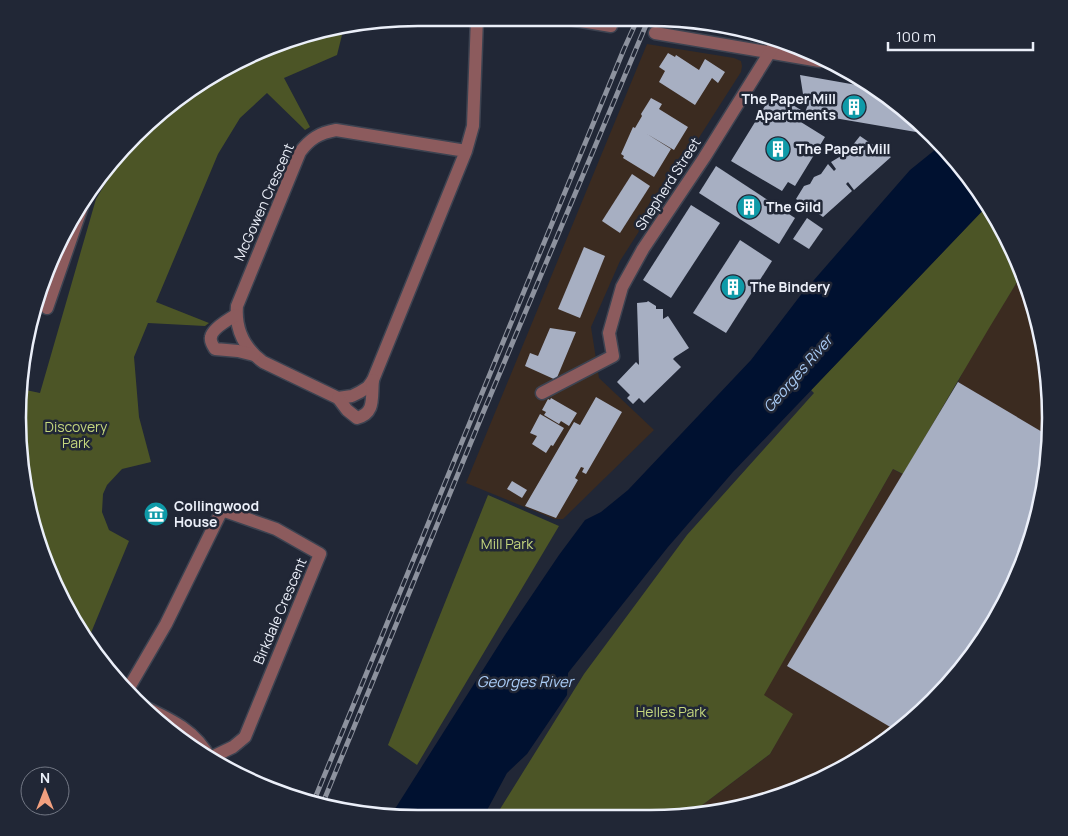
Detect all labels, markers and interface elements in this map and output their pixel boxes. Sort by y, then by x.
scale bar [888,20,1033,52]
text: 100 m [896,26,936,47]
place label: The Paper Mill Apartments [742,89,836,124]
building icon: The Paper Mill Apartments [841,94,867,120]
street label: Shepherd Street [631,133,705,234]
building icon: The Paper Mill [765,136,791,162]
place label: The Paper Mill [796,139,890,158]
street label: McGowen Crescent [229,140,298,264]
building icon: The Gild [736,194,762,220]
place label: The Gild [766,197,821,216]
building icon: The Bindery [720,274,746,300]
place label: The Bindery [750,277,830,296]
water label: Georges River [758,328,839,417]
park label: Discovery Park [45,417,108,452]
place label: Collingwood House [174,496,259,531]
museum icon: Collingwood House [143,501,169,527]
park label: Mill Park [481,534,534,553]
street label: Birkdale Crescent [249,554,311,667]
water label: Georges River [477,671,576,692]
park label: Helles Park [636,702,707,721]
north arrow [20,766,70,816]
text: N [40,768,50,787]

